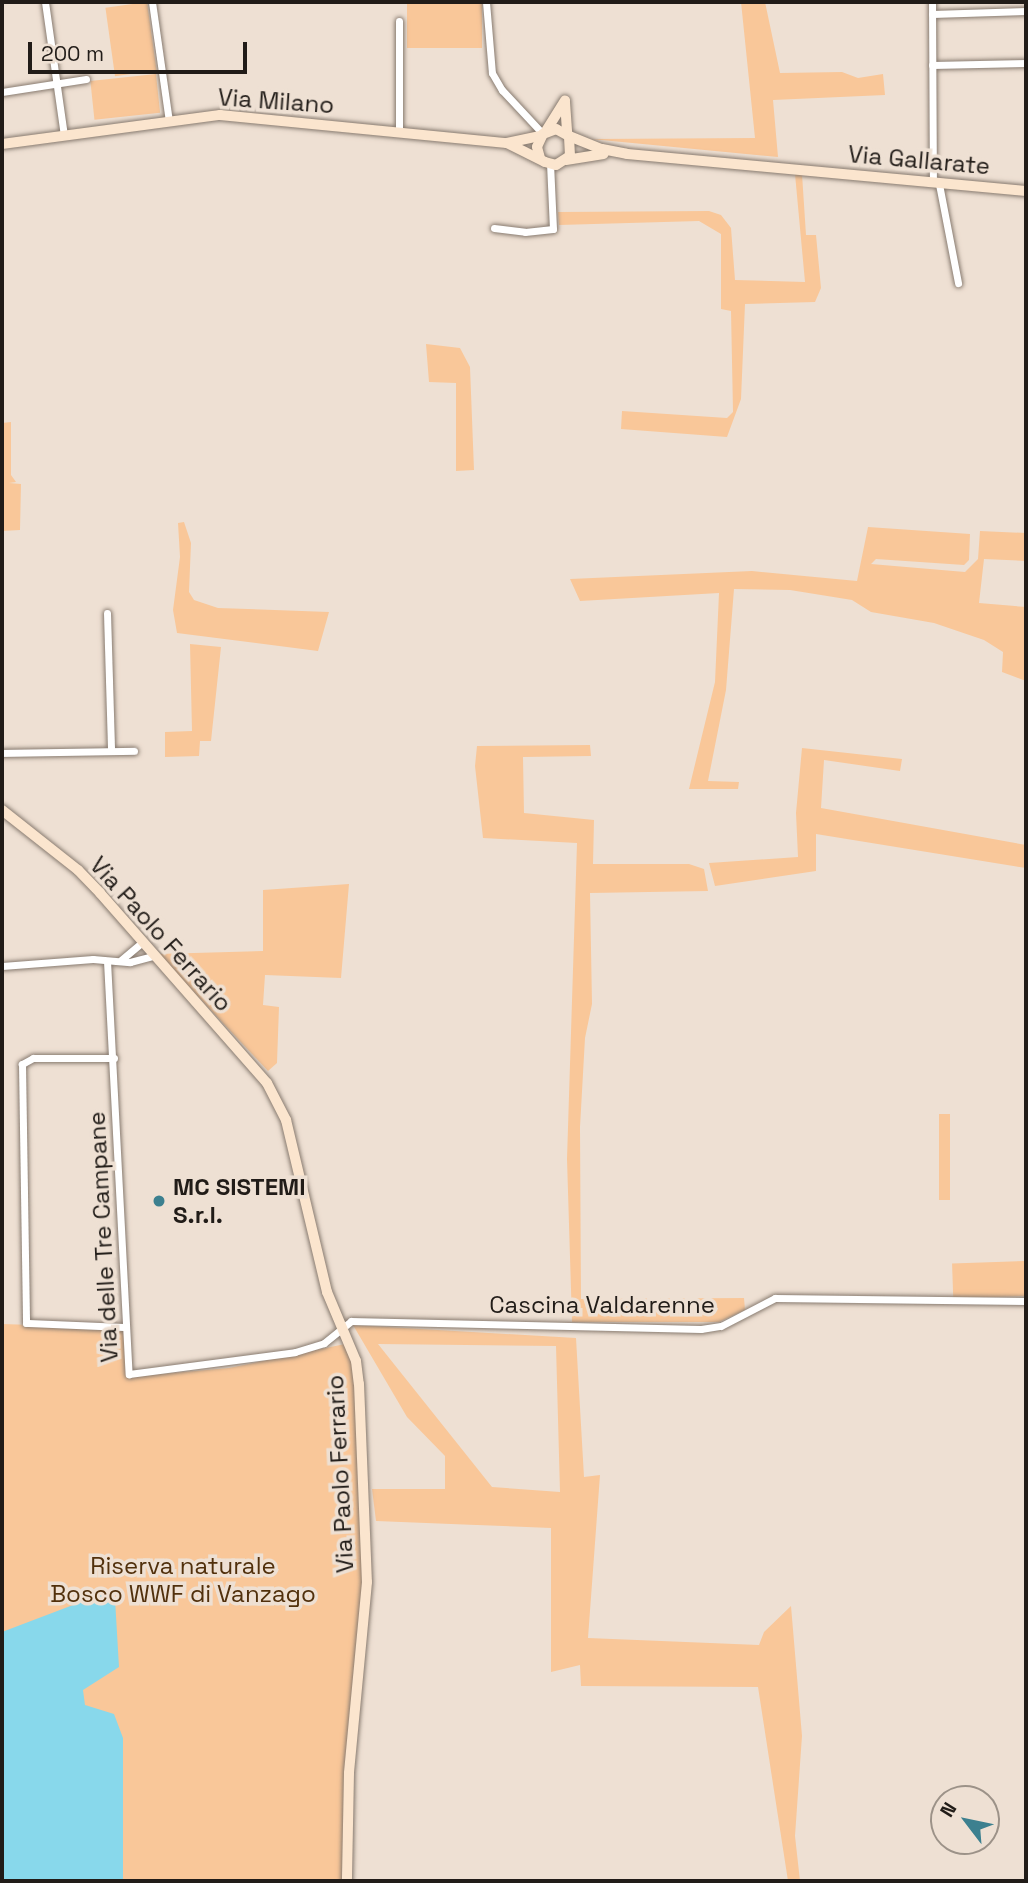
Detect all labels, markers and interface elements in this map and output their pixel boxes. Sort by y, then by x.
scale bar [32,28,250,72]
text: 200 m [41,40,104,67]
street label: Via Milano [217,83,335,119]
street label: Via Gallarate [847,139,991,181]
street label: Via Paolo Ferrario [84,851,238,1017]
street label: Via delle Tre Campane [82,1111,124,1363]
place label: MC SISTEMI S.r.l. [173,1173,306,1229]
marker: MC SISTEMI S.r.l. [151,1193,167,1209]
street label: Cascina Valdarenne [489,1291,715,1319]
street label: Via Paolo Ferrario [320,1374,360,1574]
park label: Riserva naturale Bosco WWF di Vanzago [50,1552,316,1608]
north arrow [930,1785,1000,1855]
text: N [934,1798,962,1822]

